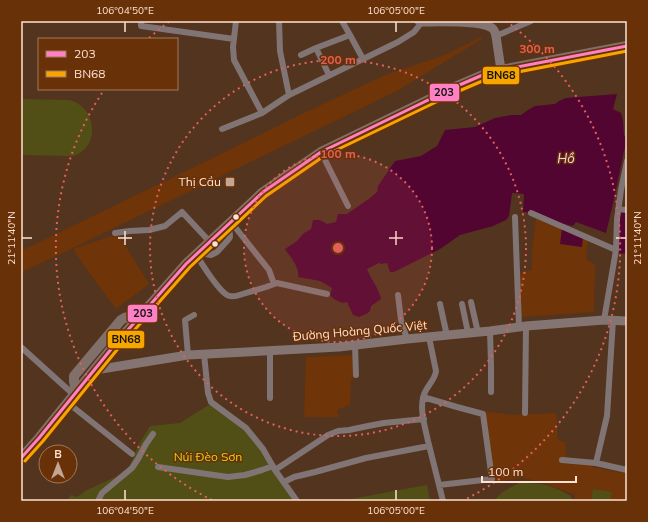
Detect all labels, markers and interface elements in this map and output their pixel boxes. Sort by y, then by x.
text: 106°04'50"E [96,4,154,17]
text: 106°05'00"E [367,4,425,17]
legend [38,38,178,90]
text: 300 m [519,41,555,56]
text: 203 [74,46,96,61]
text: 200 m [320,52,356,67]
text: BN68 [74,66,106,81]
line badge: BN68 [482,66,520,85]
text: BN68 [486,68,516,82]
line badge: 203 [429,83,460,102]
text: 203 [434,85,454,99]
text: 100 m [320,146,356,161]
water label: Hồ [557,150,575,166]
place label: Thị Cầu [178,174,221,189]
marker: Thị Cầu [224,176,236,188]
text: 21°11'40"N [5,211,18,265]
text: 21°11'40"N [631,211,644,265]
unlabelled marker [231,212,241,222]
unlabelled marker [210,239,220,249]
centre of rings [331,241,345,255]
line badge: 203 [127,304,158,323]
text: 203 [133,306,153,320]
street label: Đường Hoàng Quốc Việt [292,317,428,344]
line badge: BN68 [107,330,145,349]
text: BN68 [111,332,141,346]
north arrow [38,444,78,484]
text: B [54,447,62,461]
park label: Núi Đèo Sơn [174,449,242,464]
scale bar [482,458,576,484]
text: 100 m [488,464,523,479]
text: 106°04'50"E [96,504,154,517]
text: 106°05'00"E [367,504,425,517]

